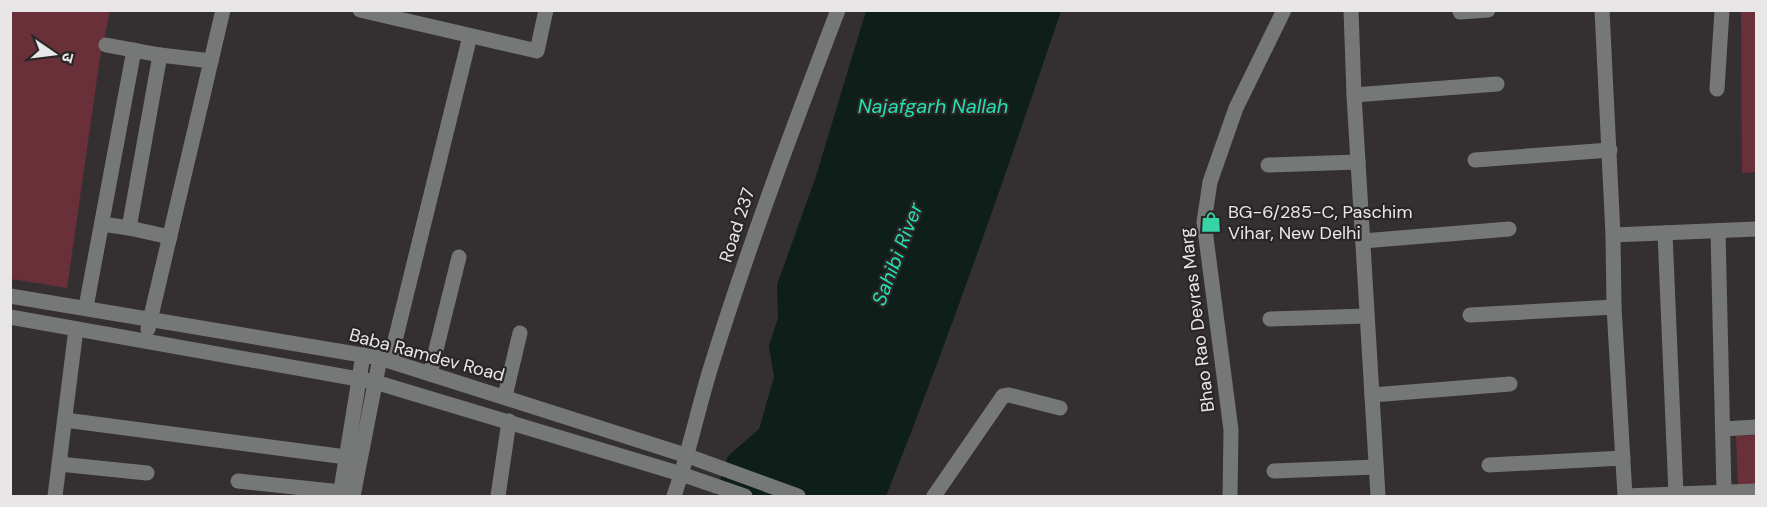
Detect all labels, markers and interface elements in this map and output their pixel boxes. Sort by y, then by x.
north arrow [24,24,84,84]
text: उ [57,50,79,65]
water label: Najafgarh Nallah [858,93,1008,119]
street label: Road 237 [714,185,760,265]
water label: Sahibi River [866,198,929,309]
place label: BG-6/285-C, Paschim Vihar, New Delhi [1228,200,1412,245]
shop icon: BG-6/285-C, Paschim Vihar, New Delhi [1199,210,1223,234]
street label: Bhao Rao Devras Marg [1174,226,1220,414]
street label: Baba Ramdev Road [347,323,507,387]

